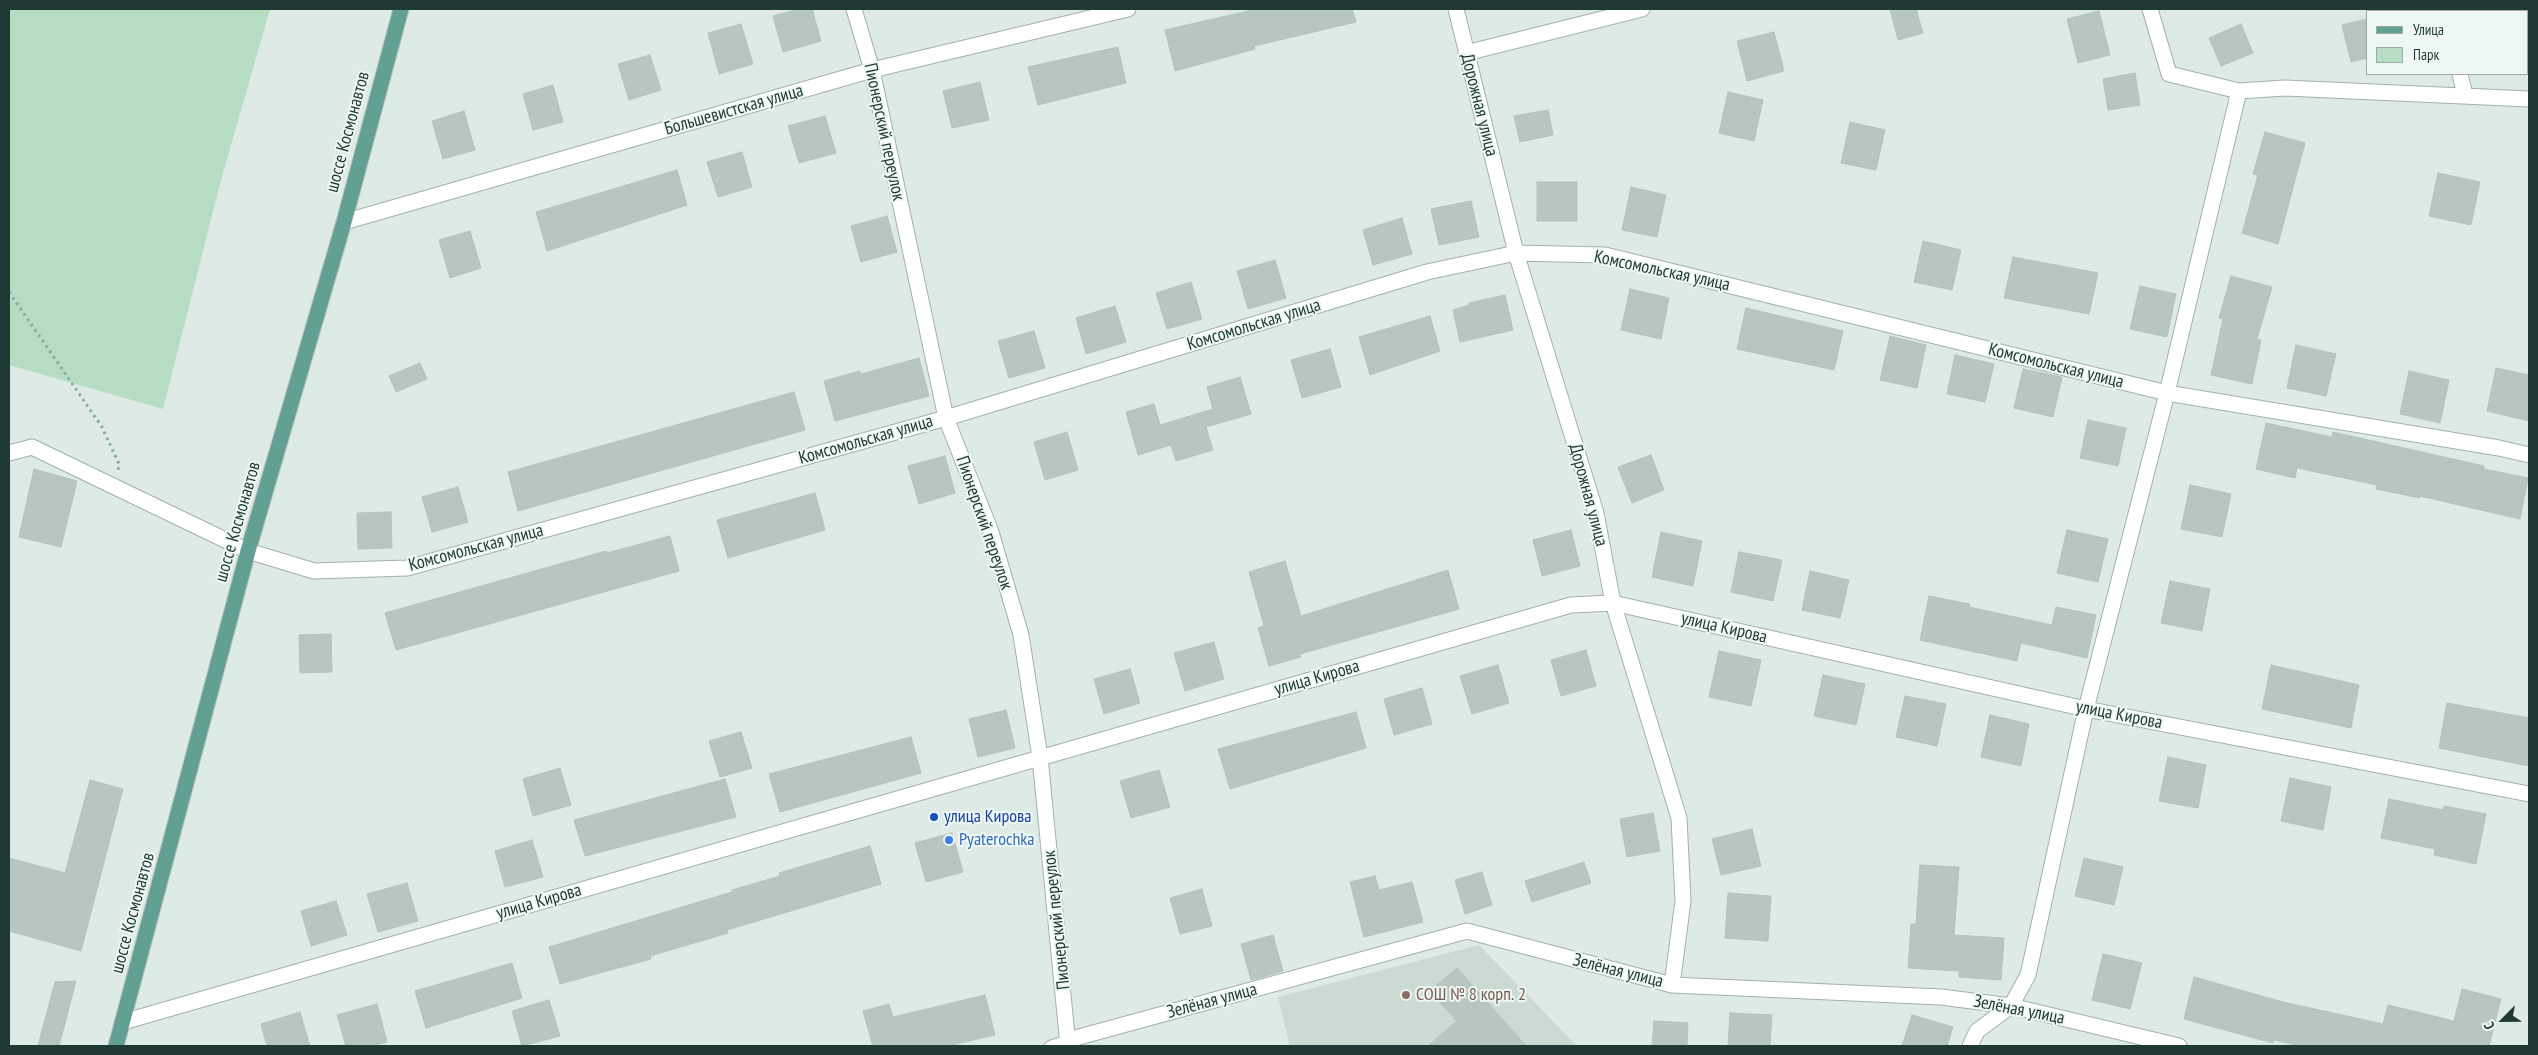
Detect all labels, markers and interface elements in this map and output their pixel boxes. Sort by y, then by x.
legend [2366,10,2528,75]
text: Улица [2413,20,2444,39]
text: Парк [2413,45,2439,64]
street label: Дорожная улица [1456,51,1502,159]
street label: Пионерский переулок [859,61,909,203]
street label: шоссе Космонавтов [322,69,374,195]
street label: Большевистская улица [662,80,806,140]
street label: Комсомольская улица [1592,246,1732,296]
street label: Комсомольская улица [1185,294,1323,356]
street label: Комсомольская улица [1986,339,2126,393]
street label: Комсомольская улица [796,411,936,469]
street label: Дорожная улица [1564,441,1612,549]
street label: Пионерский переулок [951,453,1017,593]
street label: шоссе Космонавтов [211,459,265,585]
street label: Комсомольская улица [406,520,546,576]
street label: улица Кирова [1679,608,1769,648]
street label: улица Кирова [1272,656,1362,700]
street label: улица Кирова [2074,696,2164,734]
place label: улица Кирова [944,806,1032,828]
marker: улица Кирова [928,811,940,823]
place label: Pyaterochka [959,829,1035,851]
marker: Pyaterochka [943,834,955,846]
street label: Пионерский переулок [1039,849,1075,991]
street label: шоссе Космонавтов [107,850,159,976]
street label: улица Кирова [494,880,584,924]
street label: Зелёная улица [1571,949,1665,993]
street label: Зелёная улица [1165,979,1259,1023]
place label: СОШ № 8 корп. 2 [1416,984,1526,1006]
marker: СОШ № 8 корп. 2 [1400,989,1412,1001]
street label: Зелёная улица [1972,991,2066,1029]
north arrow [2478,995,2528,1045]
text: С [2480,1019,2499,1032]

